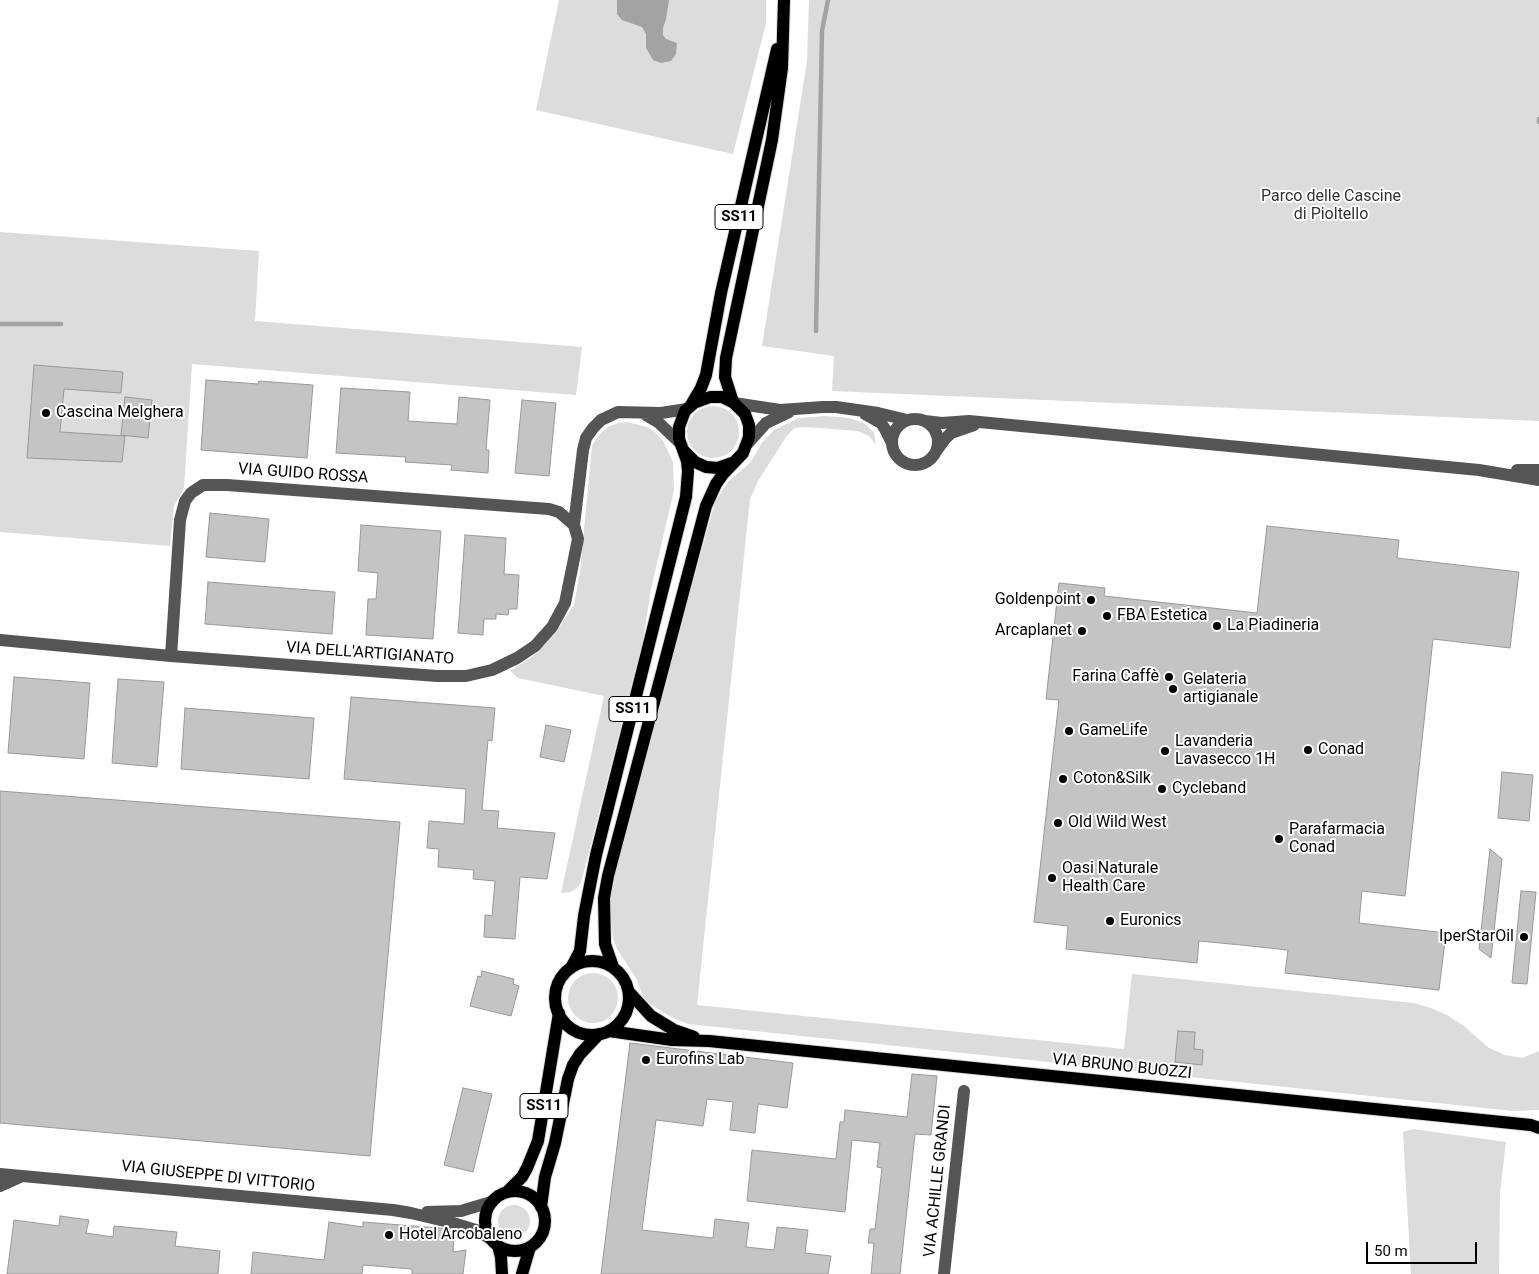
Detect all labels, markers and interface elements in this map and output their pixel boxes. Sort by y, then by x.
park label: Parco delle Cascine di Pioltello [1261,187,1401,225]
road number: SS11 [715,204,763,230]
place label: Cascina Melghera [56,403,184,423]
marker: Cascina Melghera [40,407,52,419]
street label: VIA GUIDO ROSSA [237,460,369,488]
place label: Goldenpoint [995,590,1081,610]
marker: Goldenpoint [1085,594,1097,606]
place label: FBA Estetica [1117,606,1207,626]
marker: FBA Estetica [1101,610,1113,622]
place label: La Piadineria [1227,616,1319,636]
marker: La Piadineria [1211,620,1223,632]
place label: Arcaplanet [995,621,1072,641]
marker: Arcaplanet [1076,625,1088,637]
street label: VIA DELL'ARTIGIANATO [285,639,455,669]
place label: Farina Caffè [1072,667,1159,687]
place label: Gelateria artigianale [1183,670,1258,708]
marker: Farina Caffè [1163,671,1175,683]
marker: Gelateria artigianale [1167,683,1179,695]
road number: SS11 [609,696,657,722]
place label: GameLife [1079,721,1147,741]
marker: GameLife [1063,725,1075,737]
place label: Lavanderia Lavasecco 1H [1175,732,1276,770]
place label: Conad [1318,740,1364,760]
marker: Conad [1302,744,1314,756]
marker: Lavanderia Lavasecco 1H [1159,745,1171,757]
place label: Coton&Silk [1073,769,1151,789]
marker: Coton&Silk [1057,773,1069,785]
place label: Cycleband [1172,779,1246,799]
marker: Cycleband [1156,783,1168,795]
place label: Old Wild West [1068,813,1167,833]
marker: Old Wild West [1052,817,1064,829]
place label: Parafarmacia Conad [1289,820,1385,858]
marker: Parafarmacia Conad [1273,833,1285,845]
place label: Oasi Naturale Health Care [1062,859,1158,897]
marker: Oasi Naturale Health Care [1046,872,1058,884]
place label: Euronics [1120,911,1182,931]
marker: Euronics [1104,915,1116,927]
place label: IperStarOil [1439,927,1514,947]
marker: IperStarOil [1518,931,1530,943]
place label: Eurofins Lab [656,1050,744,1070]
street label: VIA BRUNO BUOZZI [1051,1050,1193,1084]
marker: Eurofins Lab [640,1054,652,1066]
road number: SS11 [520,1094,568,1118]
street label: VIA ACHILLE GRANDI [920,1104,956,1258]
street label: VIA GIUSEPPE DI VITTORIO [120,1157,316,1197]
place label: Hotel Arcobaleno [399,1225,522,1245]
marker: Hotel Arcobaleno [383,1229,395,1241]
scale bar [1369,1232,1480,1264]
text: 50 m [1374,1242,1408,1260]

